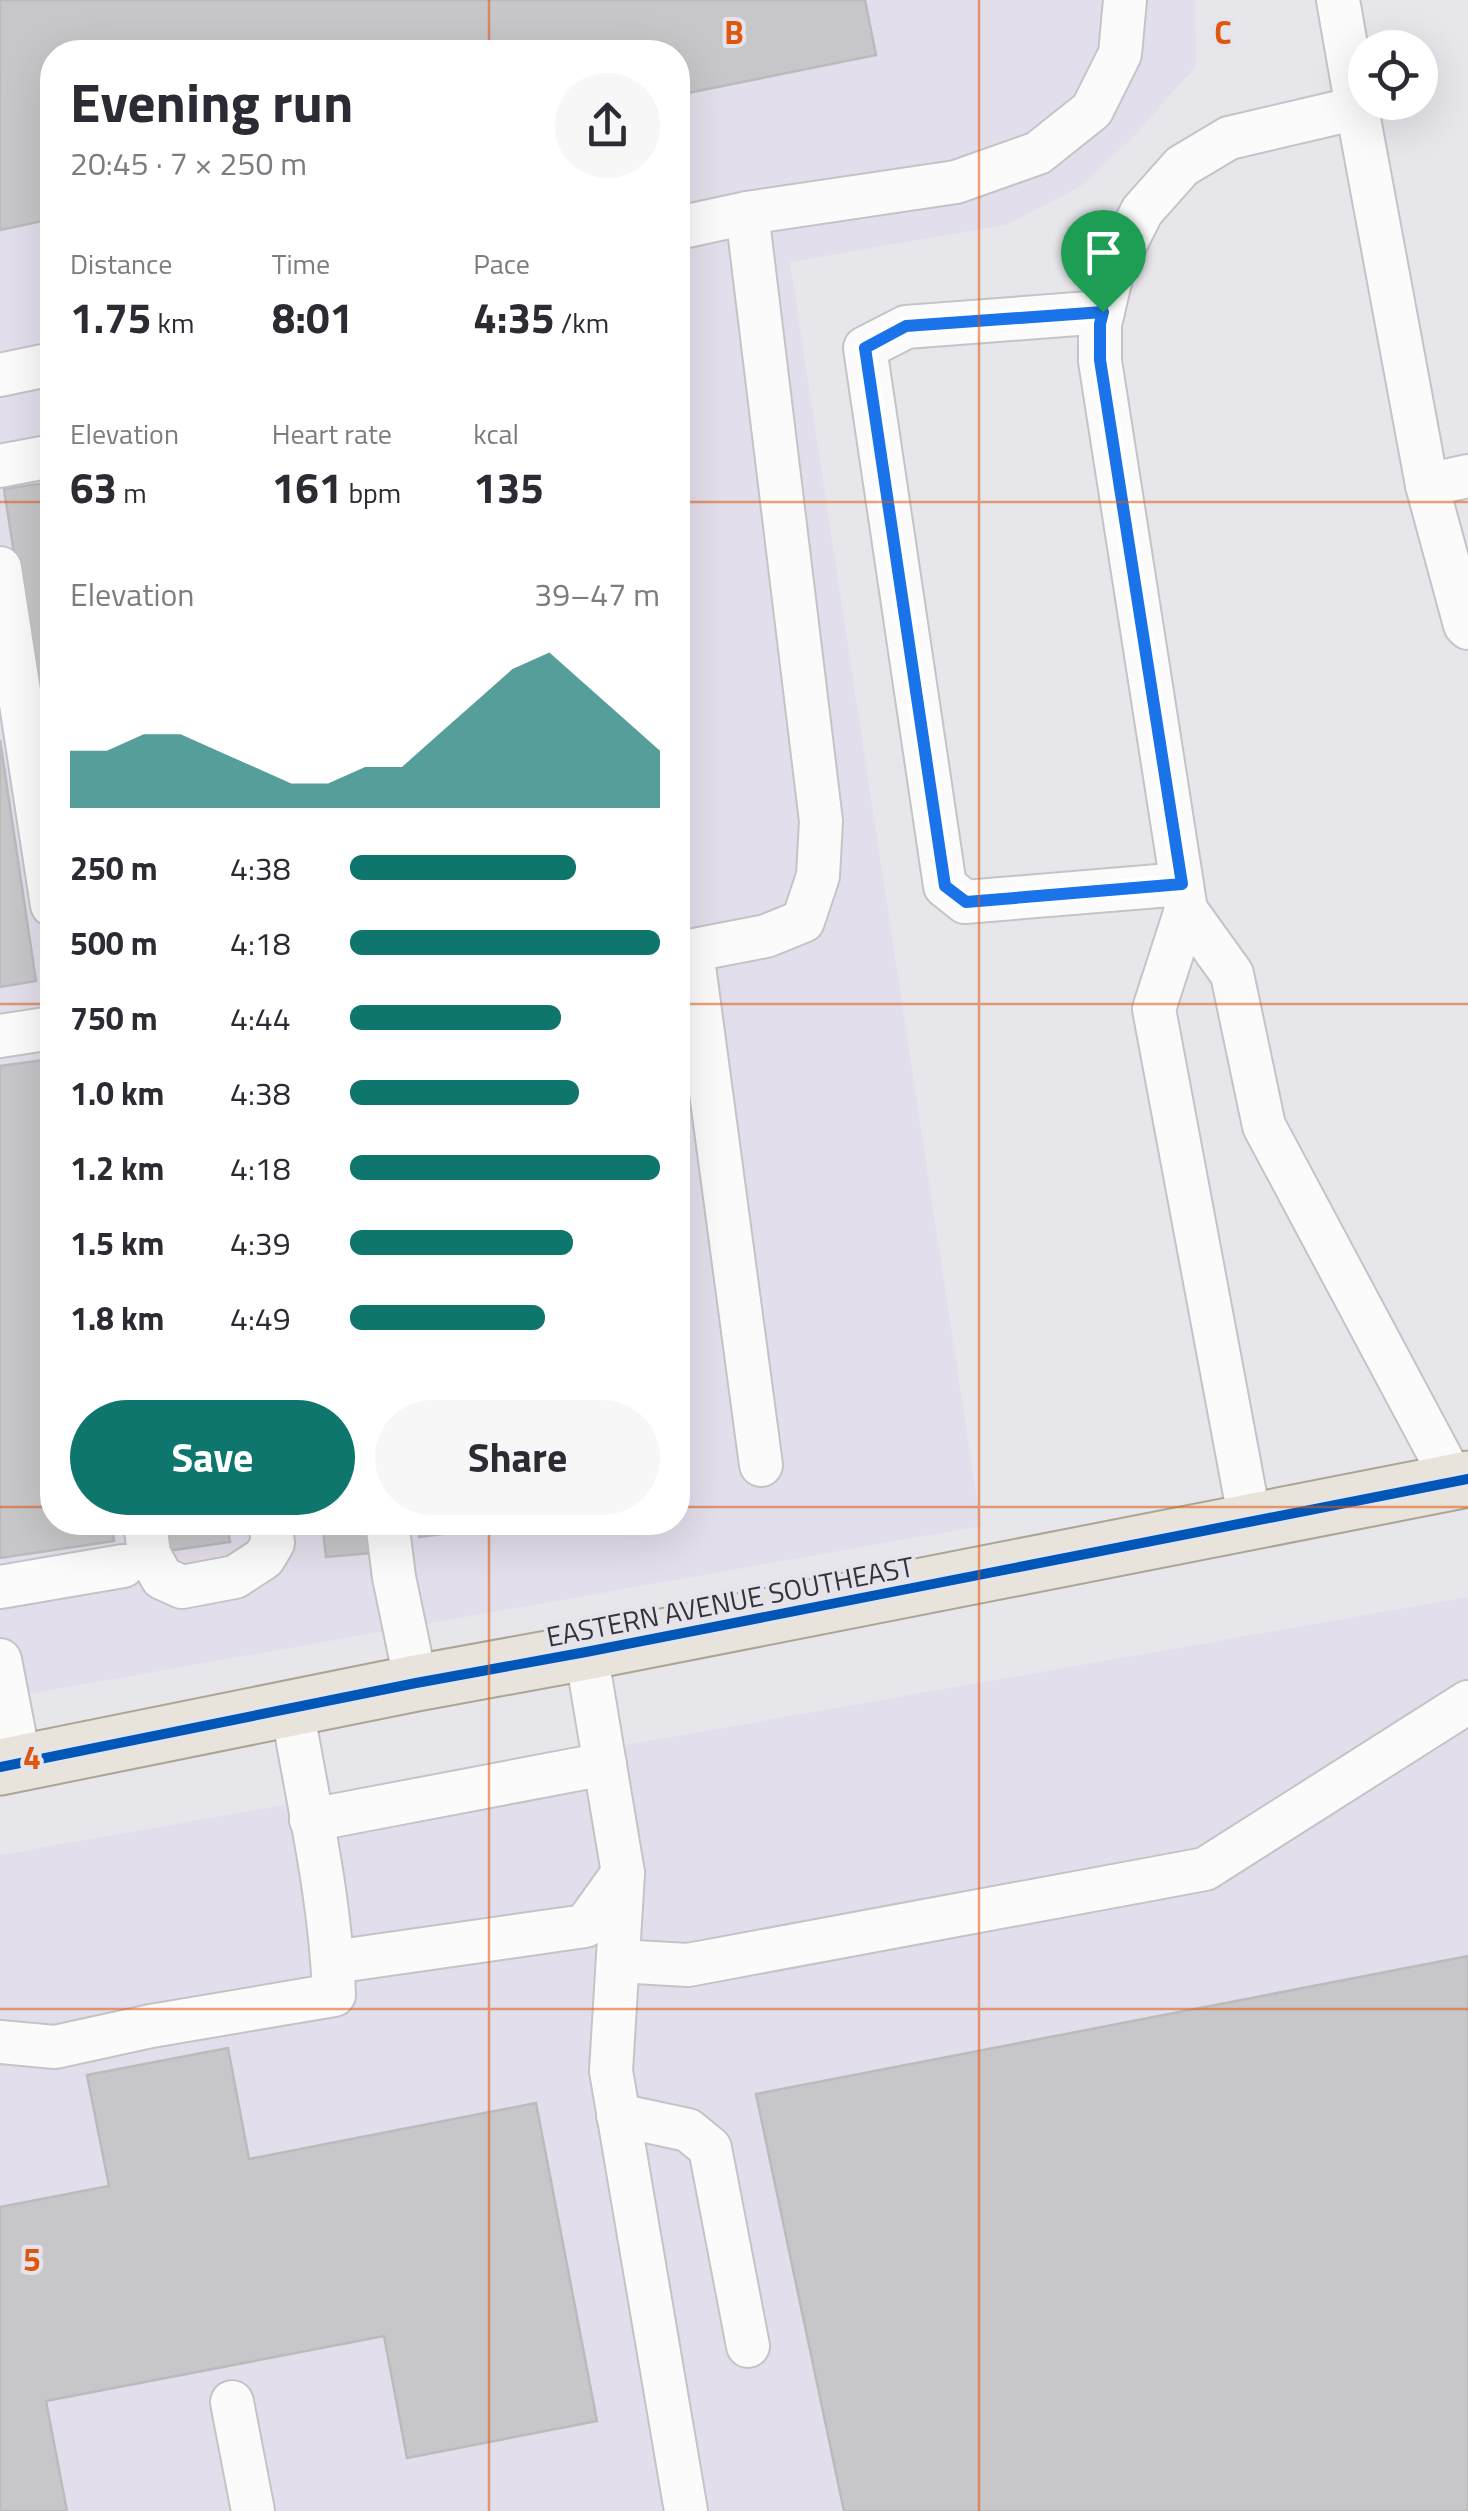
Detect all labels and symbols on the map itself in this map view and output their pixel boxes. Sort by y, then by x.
text: B [724,8,744,56]
text: C [1214,8,1232,56]
pin [1061,210,1146,313]
street label: EASTERN AVENUE SOUTHEAST [543,1544,918,1658]
text: 4 [23,1733,41,1781]
text: 5 [23,2235,41,2283]

